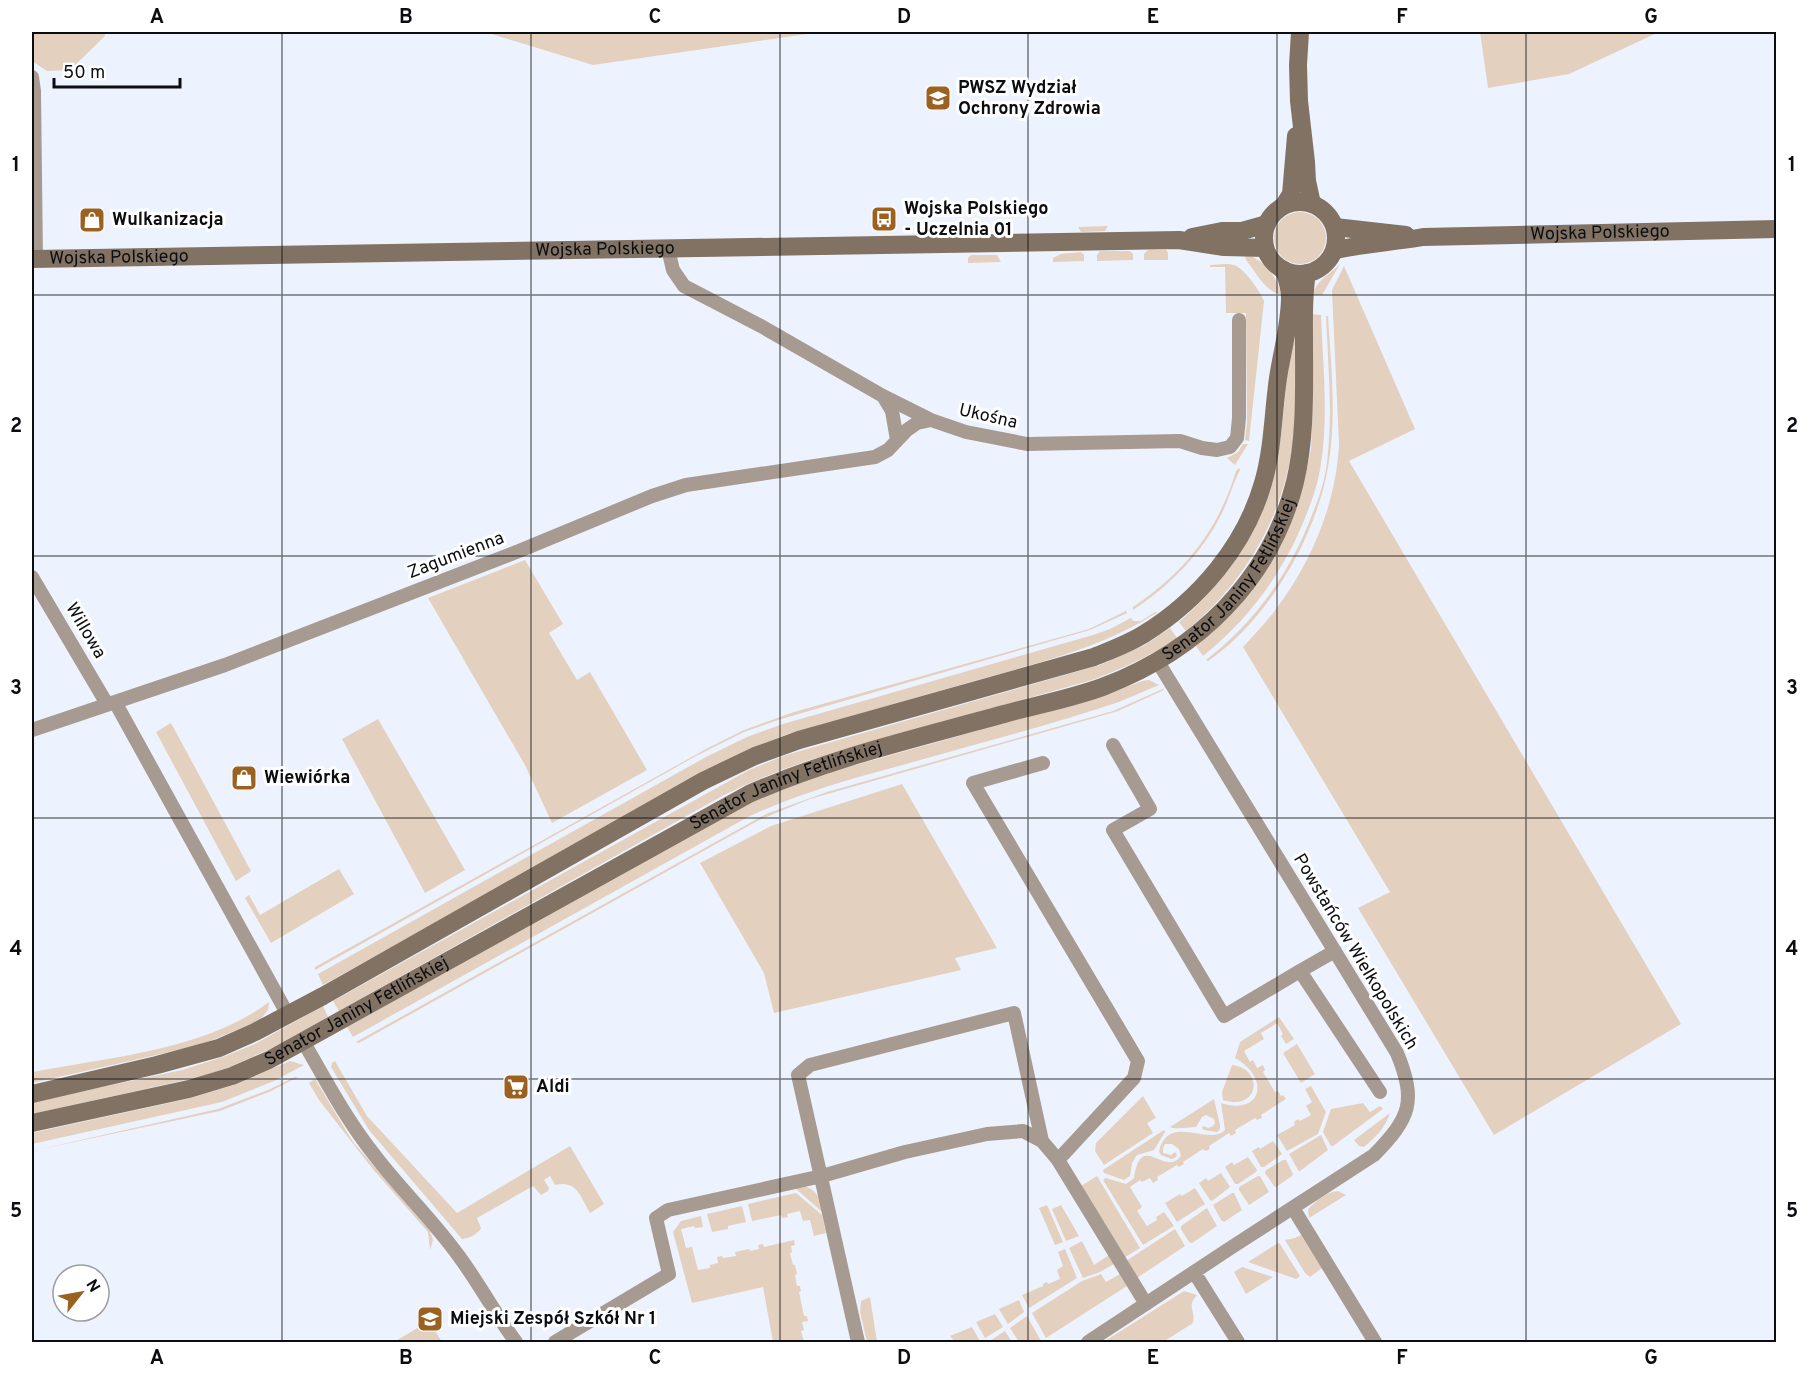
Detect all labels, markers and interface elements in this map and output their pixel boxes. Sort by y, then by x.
text: A [150,5,164,31]
text: B [399,5,413,31]
text: C [649,5,661,31]
text: D [897,5,911,31]
text: E [1147,5,1159,31]
text: F [1396,5,1408,31]
text: G [1644,5,1658,31]
scale bar [54,51,180,89]
text: 50 m [63,62,105,85]
place label: PWSZ Wydział Ochrony Zdrowia [958,77,1101,121]
school or university icon: PWSZ Wydział Ochrony Zdrowia [923,83,953,113]
text: 1 [12,153,20,179]
text: 1 [1788,153,1796,179]
place label: Wojska Polskiego - Uczelnia 01 [904,198,1048,242]
bus stop icon: Wojska Polskiego - Uczelnia 01 [869,204,899,234]
shop icon: Wulkanizacja [77,205,107,235]
place label: Wulkanizacja [112,209,224,232]
street label: Wojska Polskiego [1530,220,1670,246]
street label: Wojska Polskiego [535,237,675,262]
street label: Wojska Polskiego [49,245,189,270]
street label: Ukośna [956,399,1020,435]
text: 2 [10,414,22,440]
text: 2 [1786,414,1798,440]
street label: Senator Janiny Fetlińskiej [1158,496,1301,667]
street label: Zagumienna [404,527,508,585]
street label: Willowa [59,599,111,663]
text: 3 [10,676,22,702]
text: 3 [1786,676,1798,702]
street label: Senator Janiny Fetlińskiej [686,736,885,836]
shop icon: Wiewiórka [229,763,259,793]
place label: Wiewiórka [264,767,350,790]
street label: Powstańców Wielkopolskich [1287,850,1423,1054]
text: 4 [10,937,22,963]
text: 4 [1786,937,1798,963]
street label: Senator Janiny Fetlińskiej [261,951,453,1072]
supermarket icon: Aldi [501,1072,531,1102]
place label: Aldi [536,1076,570,1099]
text: 5 [10,1199,22,1225]
text: 5 [1786,1199,1798,1225]
north arrow [51,1263,111,1323]
text: N [81,1276,104,1296]
school or university icon: Miejski Zespół Szkół Nr 1 [415,1304,445,1334]
place label: Miejski Zespół Szkół Nr 1 [450,1308,656,1331]
text: A [150,1346,164,1372]
text: B [399,1346,413,1372]
text: C [649,1346,661,1372]
text: D [897,1346,911,1372]
text: E [1147,1346,1159,1372]
text: F [1396,1346,1408,1372]
text: G [1644,1346,1658,1372]

